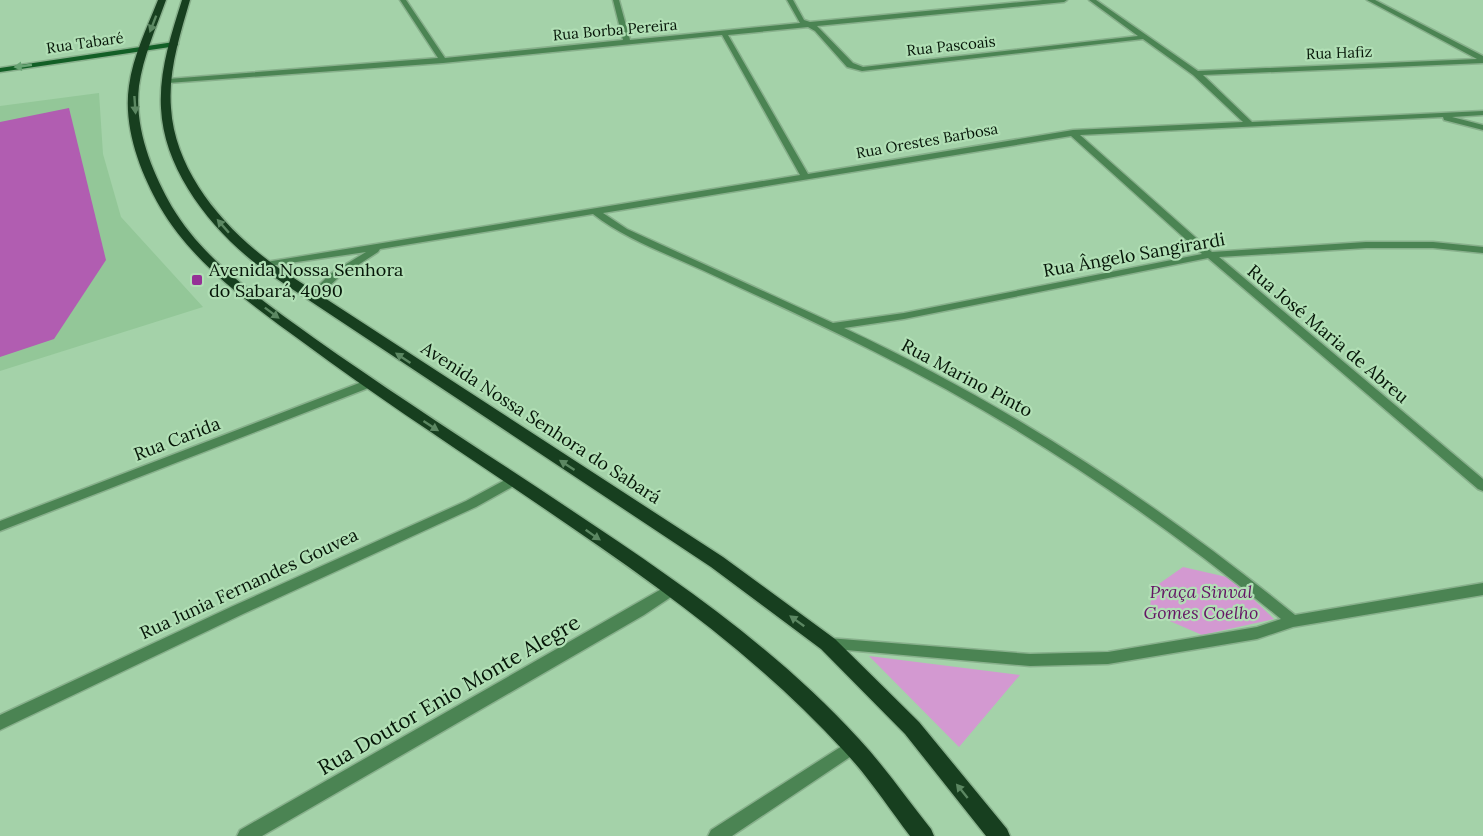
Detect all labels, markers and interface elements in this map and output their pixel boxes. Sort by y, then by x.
one-way arrow [148,15,157,33]
street label: Rua Borba Pereira [552,15,678,44]
street label: Rua Tabaré [45,28,125,57]
street label: Rua Pascoais [906,31,996,60]
street label: Rua Hafiz [1305,42,1372,63]
one-way arrow [14,62,33,71]
one-way arrow [130,96,139,115]
street label: Rua Orestes Barbosa [854,119,1000,162]
one-way arrow [217,219,230,234]
street label: Rua Ângelo Sangirardi [1041,227,1227,282]
place label: Avenida Nossa Senhora do Sabará, 4090 [208,258,403,302]
street label: Rua José Maria de Abreu [1243,259,1414,408]
marker: Avenida Nossa Senhora do Sabará, 4090 [190,273,204,287]
one-way arrow [264,307,280,319]
street label: Rua Marino Pinto [898,333,1037,422]
street label: Avenida Nossa Senhora do Sabará [416,336,666,509]
one-way arrow [396,352,412,364]
street label: Rua Carida [130,412,223,466]
one-way arrow [423,420,439,431]
one-way arrow [558,459,575,470]
street label: Rua Junia Fernandes Gouvea [136,523,362,644]
one-way arrow [585,529,601,540]
park label: Praça Sinval Gomes Coelho [1144,580,1258,624]
street label: Rua Doutor Enio Monte Alegre [313,608,585,781]
one-way arrow [790,616,805,628]
one-way arrow [957,783,969,798]

